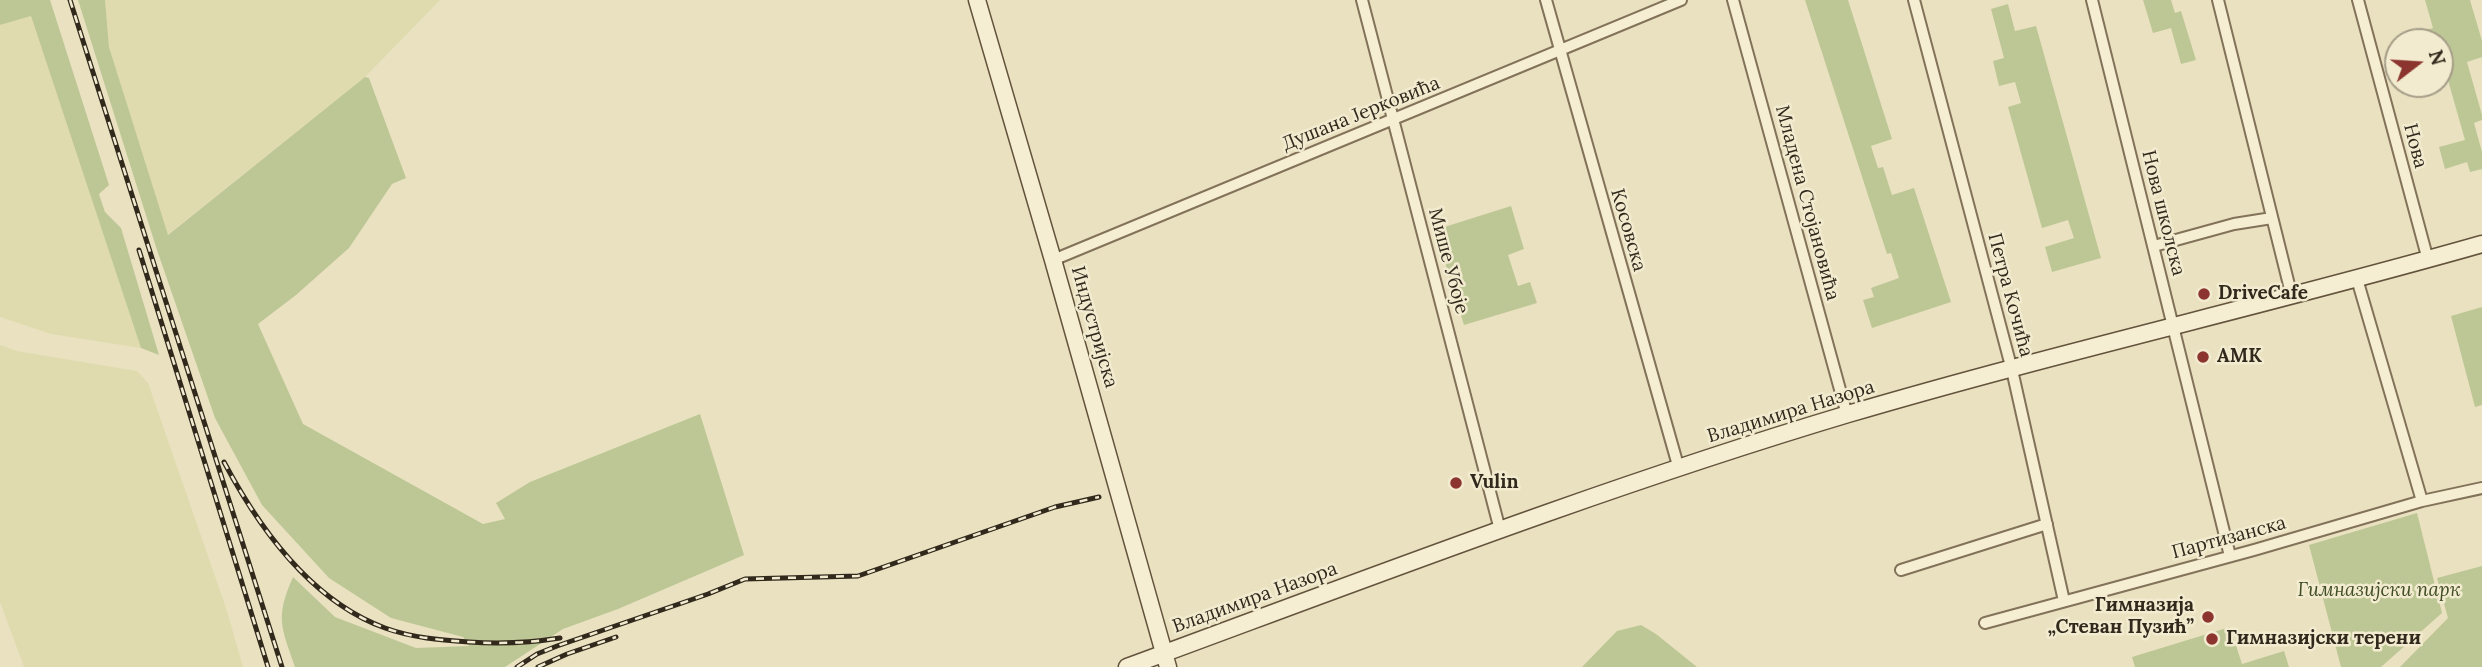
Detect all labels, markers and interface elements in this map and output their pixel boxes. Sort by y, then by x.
north arrow [2384,28,2454,98]
text: N [2424,47,2451,68]
street label: Душана Јерковића [1279,72,1443,156]
street label: Младена Стојановића [1770,103,1844,303]
street label: Нова [2398,121,2432,171]
street label: Нова школска [2136,148,2190,278]
street label: Косовска [1605,186,1651,274]
street label: Мише Убоје [1423,206,1473,316]
street label: Петра Кочића [1983,231,2037,359]
street label: Индустријска [1066,263,1122,391]
place label: DriveCafe [2218,283,2308,305]
marker: DriveCafe [2196,286,2212,302]
place label: АМК [2217,346,2262,368]
marker: АМК [2195,349,2211,365]
street label: Владимира Назора [1705,376,1877,448]
place label: Vulin [1470,472,1519,494]
marker: Vulin [1448,475,1464,491]
street label: Партизанска [2169,512,2289,564]
street label: Владимира Назора [1170,558,1340,638]
park label: Гимназијски парк [2297,580,2461,602]
place label: Гимназија „Стеван Пузић” [2047,595,2194,639]
marker: Гимназија „Стеван Пузић” [2200,609,2216,625]
place label: Гимназијски терени [2226,628,2421,650]
marker: Гимназијски терени [2204,631,2220,647]

